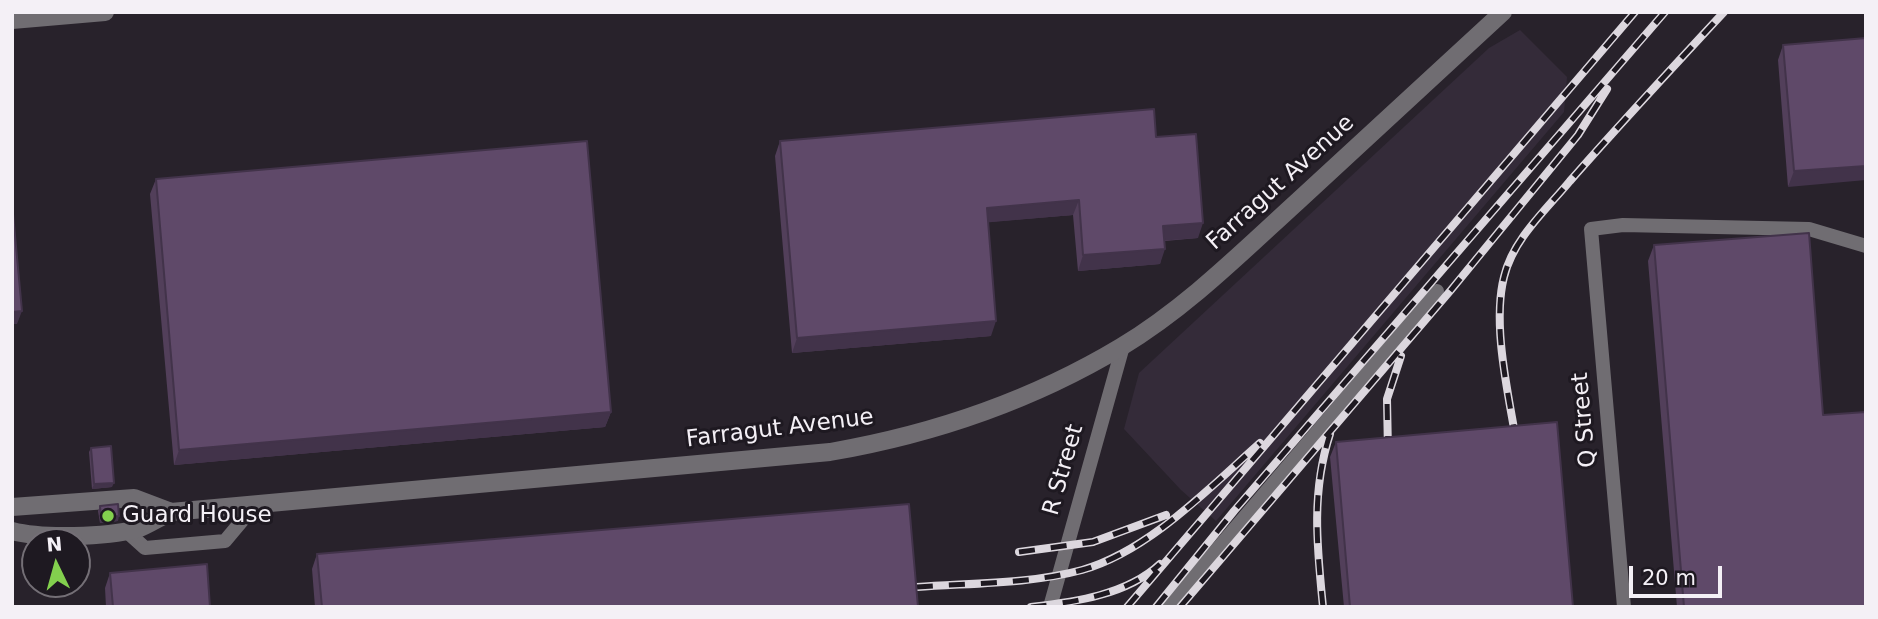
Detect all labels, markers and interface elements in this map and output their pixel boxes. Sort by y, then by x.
street label: Farragut Avenue [1202,110,1360,256]
street label: Q Street [1567,371,1603,469]
street label: Farragut Avenue [685,404,875,454]
street label: R Street [1038,421,1090,519]
place label: Guard House [122,502,272,530]
marker: Guard House [100,508,116,524]
north arrow [21,528,91,598]
text: N [45,532,63,556]
scale bar [1633,552,1726,596]
text: 20 m [1642,566,1696,590]

